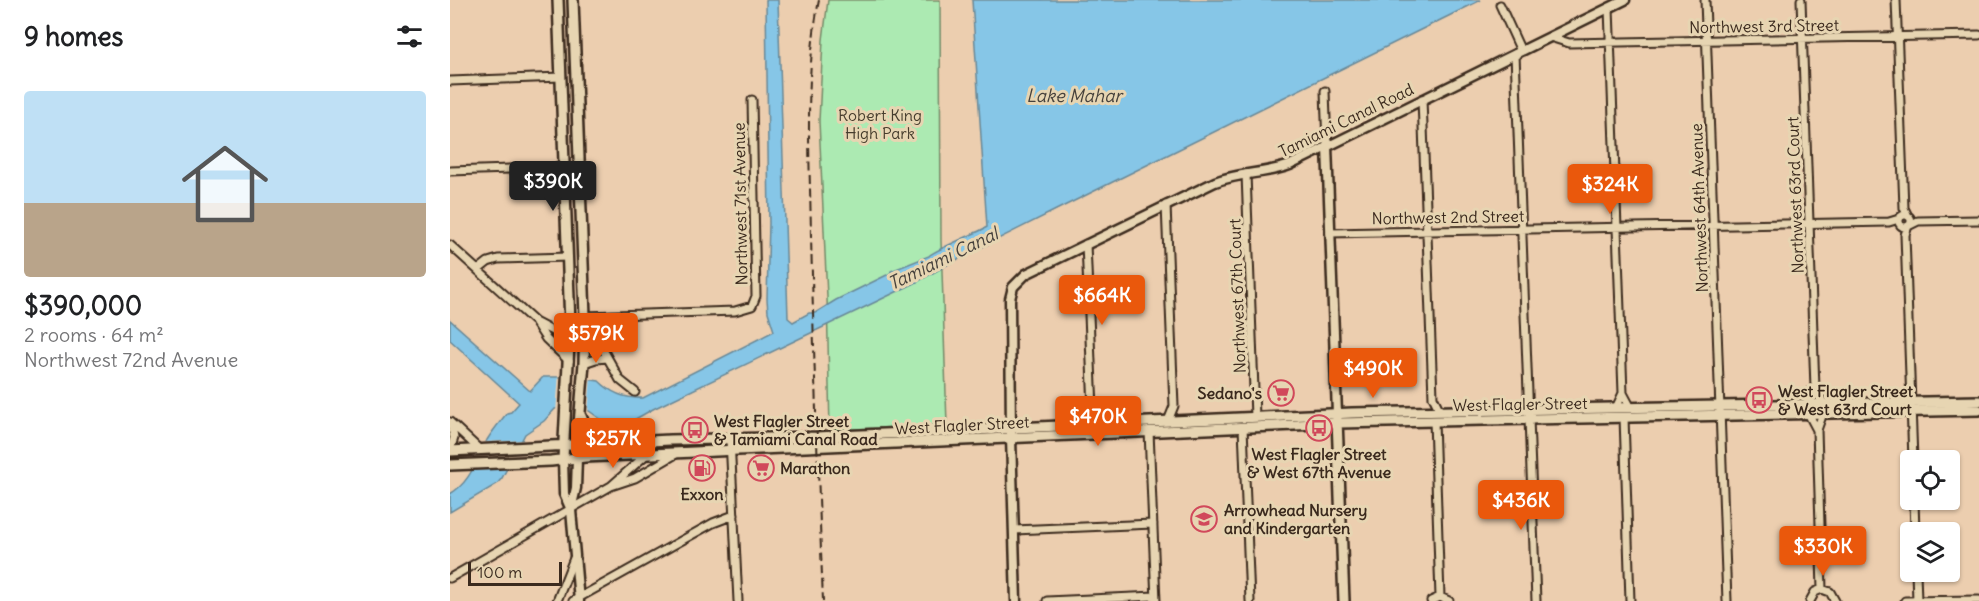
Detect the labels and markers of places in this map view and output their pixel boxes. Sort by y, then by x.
pin: $390K [511,161,595,212]
pin: $324K [1568,164,1652,215]
pin: $664K [1060,275,1144,326]
pin: $579K [554,313,638,364]
pin: $490K [1331,348,1415,399]
supermarket icon: Sedano's [1266,378,1296,408]
place label: West Flagler Street & West 63rd Court [1778,381,1914,419]
place label: Sedano's [1198,383,1262,403]
bus stop icon: West Flagler Street & West 63rd Court [1744,385,1774,415]
pin: $470K [1056,396,1140,447]
place label: West Flagler Street & Tamiami Canal Road [714,411,878,449]
bus stop icon: West Flagler Street & West 67th Avenue [1304,413,1334,443]
bus stop icon: West Flagler Street & Tamiami Canal Road [680,415,710,445]
pin: $257K [571,418,655,469]
place label: West Flagler Street & West 67th Avenue [1247,444,1391,482]
fuel station icon: Exxon [687,453,717,483]
supermarket icon: Marathon [746,453,776,483]
place label: Marathon [780,458,850,478]
pin: $436K [1479,480,1563,531]
place label: Exxon [681,484,724,504]
place label: Arrowhead Nursery and Kindergarten [1224,500,1367,539]
school or university icon: Arrowhead Nursery and Kindergarten [1189,504,1219,534]
pin: $330K [1781,526,1865,577]

